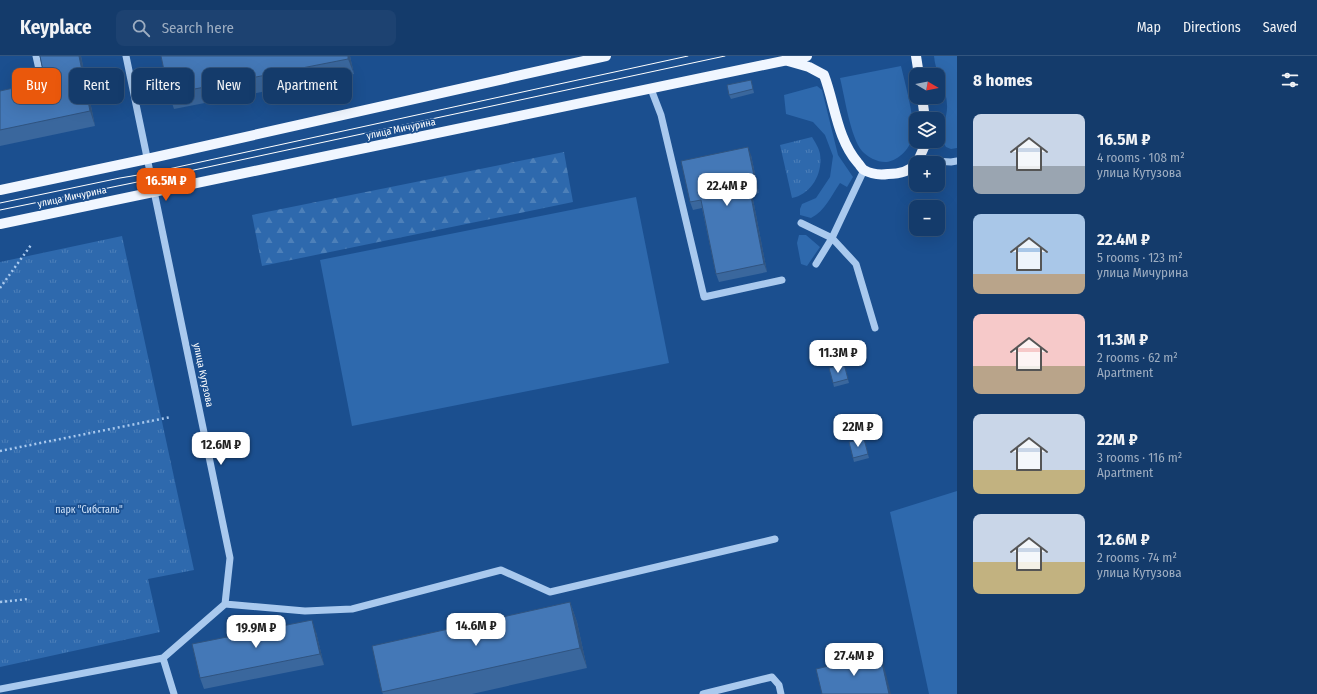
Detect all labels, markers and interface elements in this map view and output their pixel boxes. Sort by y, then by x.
search box [116,10,396,46]
text: Keyplace [20,16,92,39]
icon: search [130,17,152,39]
text: Search here [162,19,234,37]
text: Map [1137,19,1161,36]
text: Directions [1183,19,1241,36]
text: Saved [1263,19,1297,36]
chip: Buy [12,68,61,104]
chip: Rent [69,68,124,104]
chip: Filters [132,68,194,104]
chip: New [202,68,255,104]
chip: Apartment [263,68,352,104]
north arrow [909,68,945,104]
map controls [909,68,945,236]
icon: filters [1279,69,1301,91]
text: 8 homes [973,70,1033,91]
button: layers [909,112,945,148]
street label: улица Мичурина [365,116,437,142]
text: 16.5M ₽ [1097,129,1150,150]
icon: home [1005,130,1053,178]
text: 4 rooms · 108 m² [1097,150,1185,165]
button: + [909,156,945,192]
text: улица Кутузова [1097,165,1182,180]
pin: 16.5M ₽ [129,168,203,202]
text: 16.5M ₽ [146,173,186,188]
pin: 22.4M ₽ [690,173,764,207]
text: 22.4M ₽ [707,178,747,193]
street label: улица Мичурина [36,184,108,210]
button: − [909,200,945,236]
text: 22.4M ₽ [1097,229,1150,250]
icon: home [1005,230,1053,278]
text: 5 rooms · 123 m² [1097,250,1183,265]
text: улица Мичурина [1097,265,1188,280]
text: 11.3M ₽ [1097,329,1148,350]
icon: home [1005,330,1053,378]
pin: 11.3M ₽ [801,340,875,374]
street label: улица Кутузова [190,342,216,408]
text: 11.3M ₽ [818,345,858,360]
text: 2 rooms · 62 m² [1097,350,1178,365]
text: Apartment [1097,365,1153,380]
pin: 22M ₽ [830,414,886,448]
text: 22M ₽ [842,419,874,434]
text: 22M ₽ [1097,429,1138,450]
icon: home [1005,430,1053,478]
pin: 12.6M ₽ [184,432,258,466]
text: 12.6M ₽ [201,437,241,452]
text: 3 rooms · 116 m² [1097,450,1182,465]
text: Apartment [1097,465,1153,480]
park label: парк "Сибсталь" [55,504,123,516]
text: 12.6M ₽ [1097,529,1150,550]
icon: home [1005,530,1053,578]
text: 2 rooms · 74 m² [1097,550,1177,565]
text: улица Кутузова [1097,565,1182,580]
pin: 14.6M ₽ [439,613,513,647]
pin: 19.9M ₽ [219,615,293,649]
text: 14.6M ₽ [456,618,496,633]
text: 19.9M ₽ [236,620,276,635]
pin: 27.4M ₽ [817,643,891,677]
text: 27.4M ₽ [834,648,874,663]

